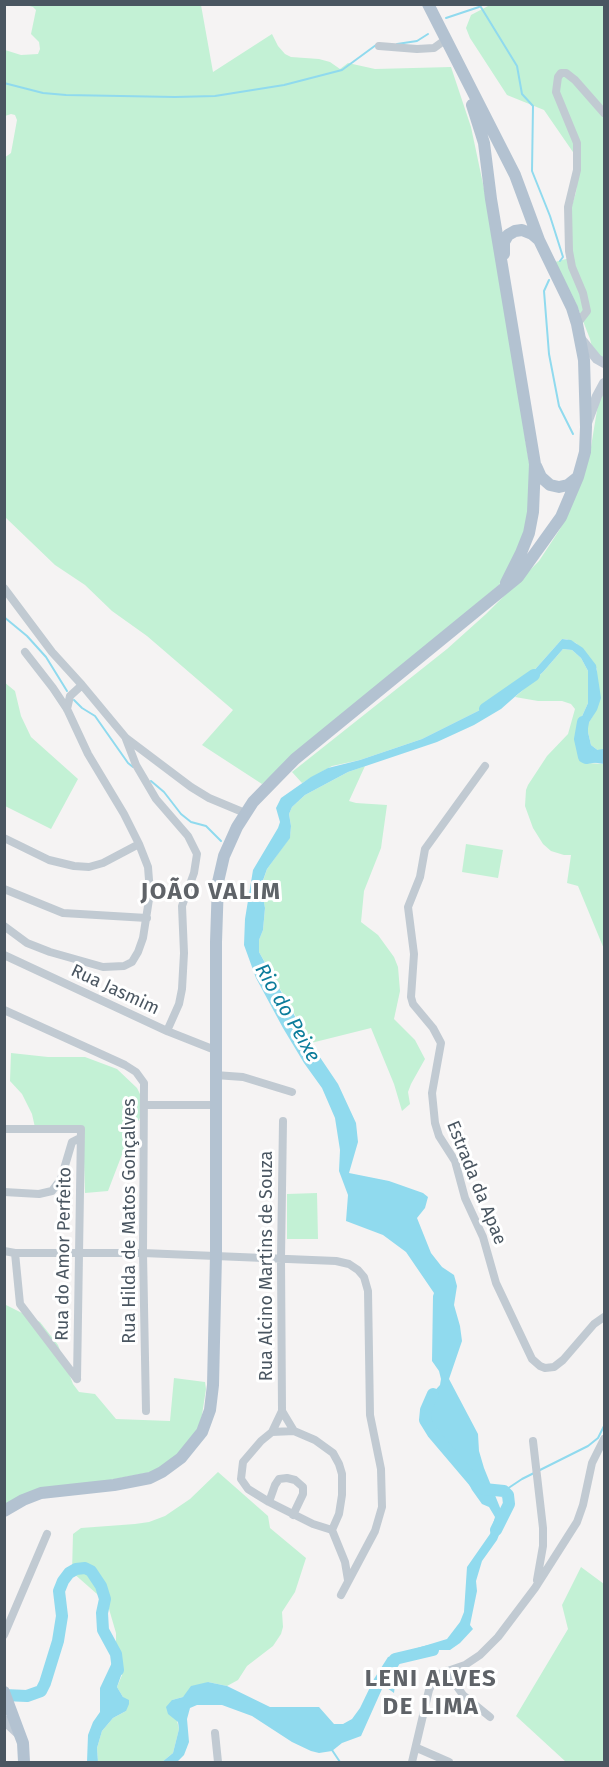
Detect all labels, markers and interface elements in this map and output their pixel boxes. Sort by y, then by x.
district label: JOÃO VALIM [141,878,281,906]
street label: Rua Jasmim [67,960,163,1020]
water label: Rio do Peixe [249,960,325,1066]
street label: Rua Hilda de Matos Gonçalves [119,1098,141,1344]
street label: Estrada da Apae [441,1118,511,1248]
street label: Rua Alcino Martins de Souza [256,1151,278,1381]
street label: Rua do Amor Perfeito [52,1167,76,1341]
district label: LENI ALVES DE LIMA [365,1665,497,1721]

